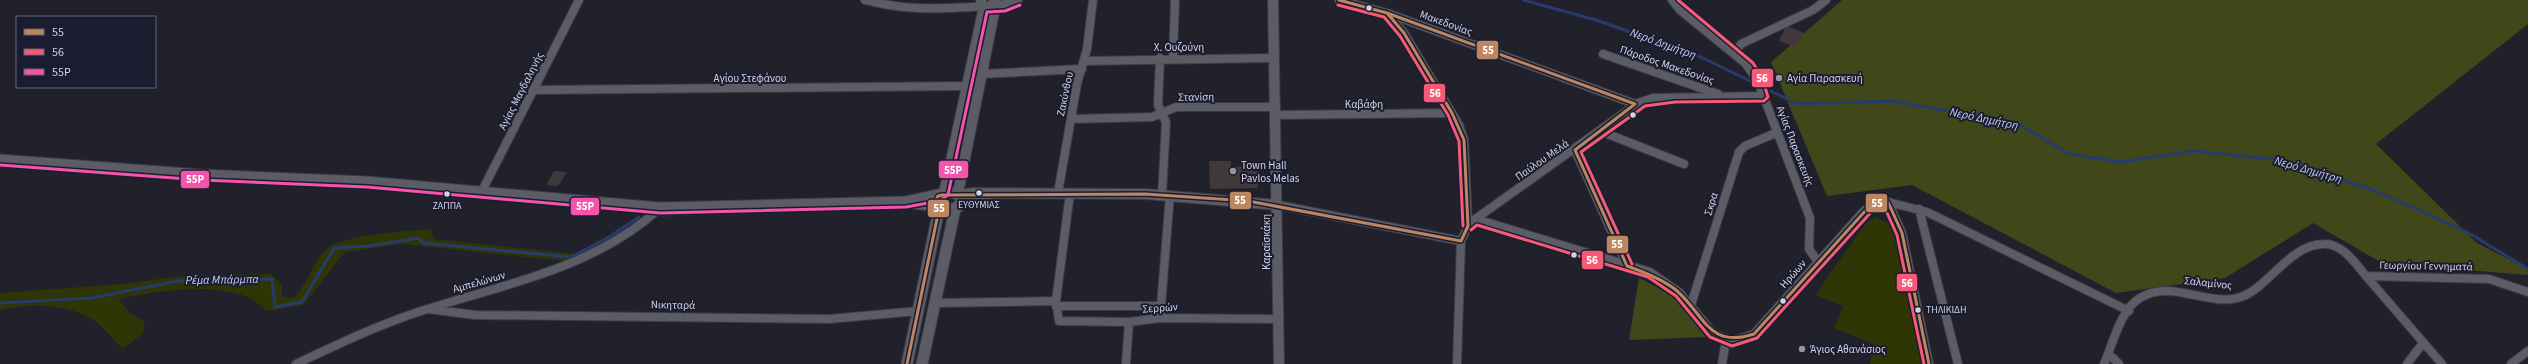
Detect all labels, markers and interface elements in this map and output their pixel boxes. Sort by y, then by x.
unlabelled marker [1364,3,1374,13]
street label: Μακεδονίας [1418,7,1475,40]
legend [16,16,156,88]
text: 55 [52,24,64,41]
water label: Νερό Δημήτρη [1627,24,1699,64]
street label: Χ. Ουζούνη [1154,40,1204,55]
line badge: 55 [1476,40,1499,60]
street label: Πάροδος Μακεδονίας [1618,42,1716,88]
text: 55 [1482,43,1494,58]
text: 56 [52,44,64,61]
street label: Αγίας Μαγδαληνής [495,49,547,133]
text: 55Ρ [52,64,71,81]
line badge: 56 [1751,68,1774,88]
street label: Ζακύνθου [1053,70,1077,118]
street label: Αγίου Στεφάνου [714,71,786,86]
text: 56 [1756,71,1768,86]
place label: Αγία Παρασκευή [1787,71,1863,86]
marker: Αγία Παρασκευή [1774,73,1784,83]
line badge: 56 [1423,83,1446,103]
text: 56 [1429,86,1441,101]
street label: Στανίση [1178,89,1214,105]
street label: Καβάφη [1345,97,1383,112]
water label: Νερό Δημήτρη [1948,103,2020,135]
street label: Αγίας Παρασκευής [1773,104,1817,189]
unlabelled marker [1628,110,1638,120]
street label: Παύλου Μελά [1512,136,1572,184]
water label: Νερό Δημήτρη [2272,152,2344,188]
place label: Town Hall Pavlos Melas [1241,158,1300,186]
line badge: 55Ρ [938,160,969,179]
text: 55Ρ [944,163,963,178]
marker: Town Hall Pavlos Melas [1228,166,1238,176]
line badge: 55Ρ [180,170,210,189]
text: 55Ρ [186,172,205,187]
marker: ΕΥΘΥΜΙΑΣ [974,188,984,198]
marker: ΖΑΠΠΑ [442,189,452,199]
line badge: 55 [1229,191,1252,210]
street label: Σκρα [1700,191,1722,217]
text: 55 [1234,193,1246,208]
line badge: 55 [1865,193,1888,213]
text: 55 [1871,196,1883,211]
line badge: 55Ρ [570,197,600,216]
place label: ΕΥΘΥΜΙΑΣ [958,198,1001,212]
place label: ΖΑΠΠΑ [432,199,462,213]
text: 55Ρ [576,199,595,214]
line badge: 55 [927,199,950,218]
text: 55 [933,201,945,216]
street label: Καραϊσκάκη [1259,214,1274,270]
line badge: 55 [1606,235,1629,254]
text: 55 [1611,237,1623,252]
unlabelled marker [1569,250,1579,260]
line badge: 56 [1581,250,1604,270]
text: 56 [1586,253,1598,268]
street label: Ηρώων [1776,256,1810,292]
street label: Γεωργίου Γεννηματά [2379,258,2473,274]
street label: Αμπελώνων [451,267,507,297]
water label: Ρέμα Μπάρμπα [185,271,259,289]
line badge: 56 [1896,273,1918,292]
street label: Σαλαμίνος [2183,273,2233,293]
text: 56 [1901,276,1913,291]
unlabelled marker [1778,296,1788,306]
street label: Νικηταρά [651,297,695,313]
street label: Σερρών [1142,299,1178,317]
place label: ΤΗΛΙΚΙΔΗ [1926,303,1966,317]
marker: ΤΗΛΙΚΙΔΗ [1913,305,1923,315]
place label: Άγιος Αθανάσιος [1810,342,1886,357]
marker: Άγιος Αθανάσιος [1797,344,1807,354]

